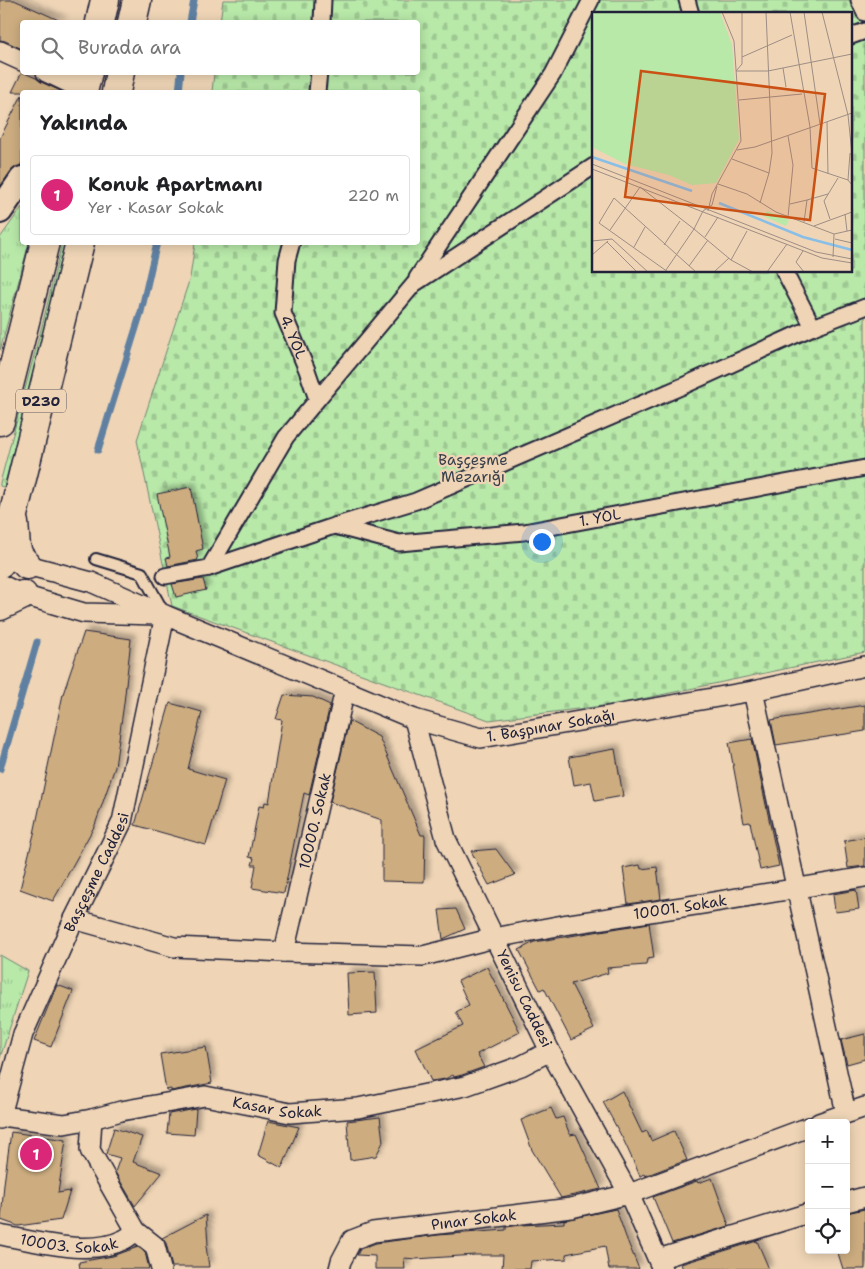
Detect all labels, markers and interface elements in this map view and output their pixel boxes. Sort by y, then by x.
inset map [592,12,852,272]
search box [20,20,420,75]
icon: search [38,34,66,62]
text: Burada ara [78,35,181,60]
text: Yakında [40,109,127,137]
text: Konuk Apartmanı [88,172,263,197]
text: 1 [53,185,61,206]
text: 220 m [347,185,399,206]
text: Yer · Kasar Sokak [88,197,224,218]
street label: 4. YOL [275,312,311,362]
road number: D230 [16,390,66,412]
park label: Başçeşme Mezarığı [438,450,508,487]
street label: 1. YOL [578,504,622,531]
your location [529,529,555,555]
street label: 1. Başpınar Sokağı [485,705,617,747]
street label: 10000. Sokak [294,771,336,871]
street label: Başçeşme Caddesi [59,811,134,935]
street label: 10001. Sokak [632,890,728,924]
street label: Yenisu Caddesi [492,946,557,1051]
street label: Kasar Sokak [231,1092,323,1123]
map controls [805,1119,850,1254]
button: + [805,1119,850,1164]
pin: 1 [20,1135,52,1173]
button: − [805,1164,850,1209]
street label: Pınar Sokak [430,1205,518,1235]
button: locate [805,1209,850,1254]
street label: 10003. Sokak [18,1229,121,1258]

